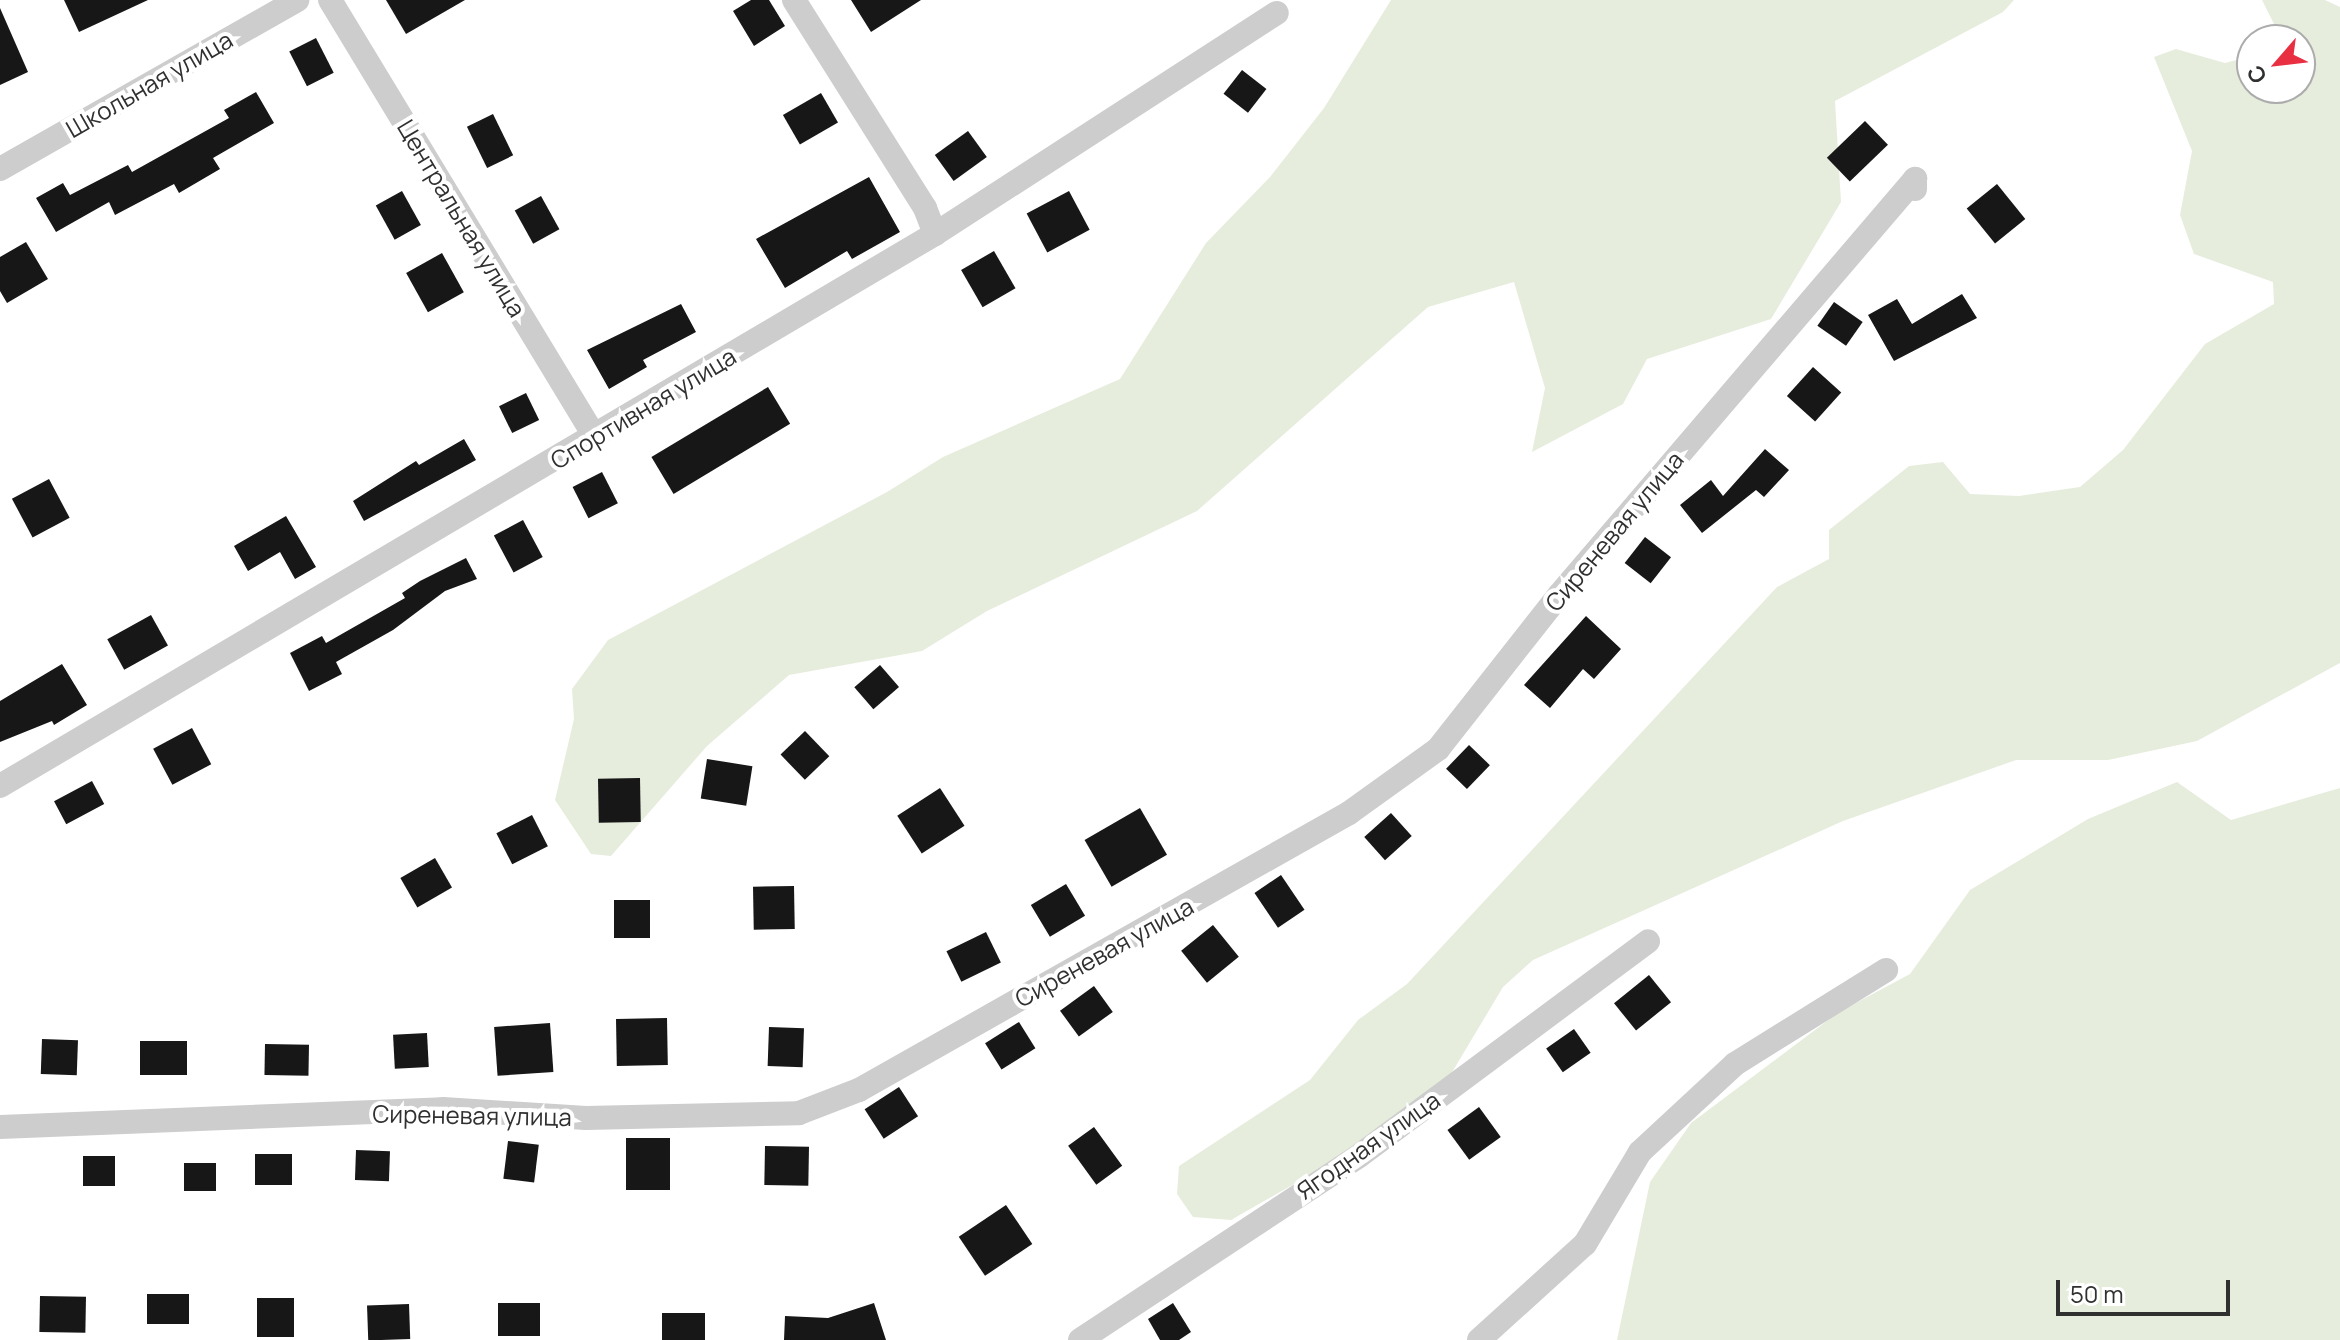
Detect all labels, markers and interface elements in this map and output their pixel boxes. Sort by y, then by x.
north arrow [2236,24,2316,104]
street label: Школьная улица [61,25,237,143]
text: С [2240,60,2274,89]
street label: Центральная улица [392,114,532,322]
street label: Спортивная улица [545,341,741,475]
street label: Сиреневая улица [1539,445,1689,617]
street label: Сиреневая улица [1010,891,1198,1013]
street label: Ягодная улица [1291,1085,1445,1205]
street label: Сиреневая улица [372,1099,572,1131]
scale bar [2060,1264,2234,1314]
text: 50 m [2070,1277,2124,1310]

